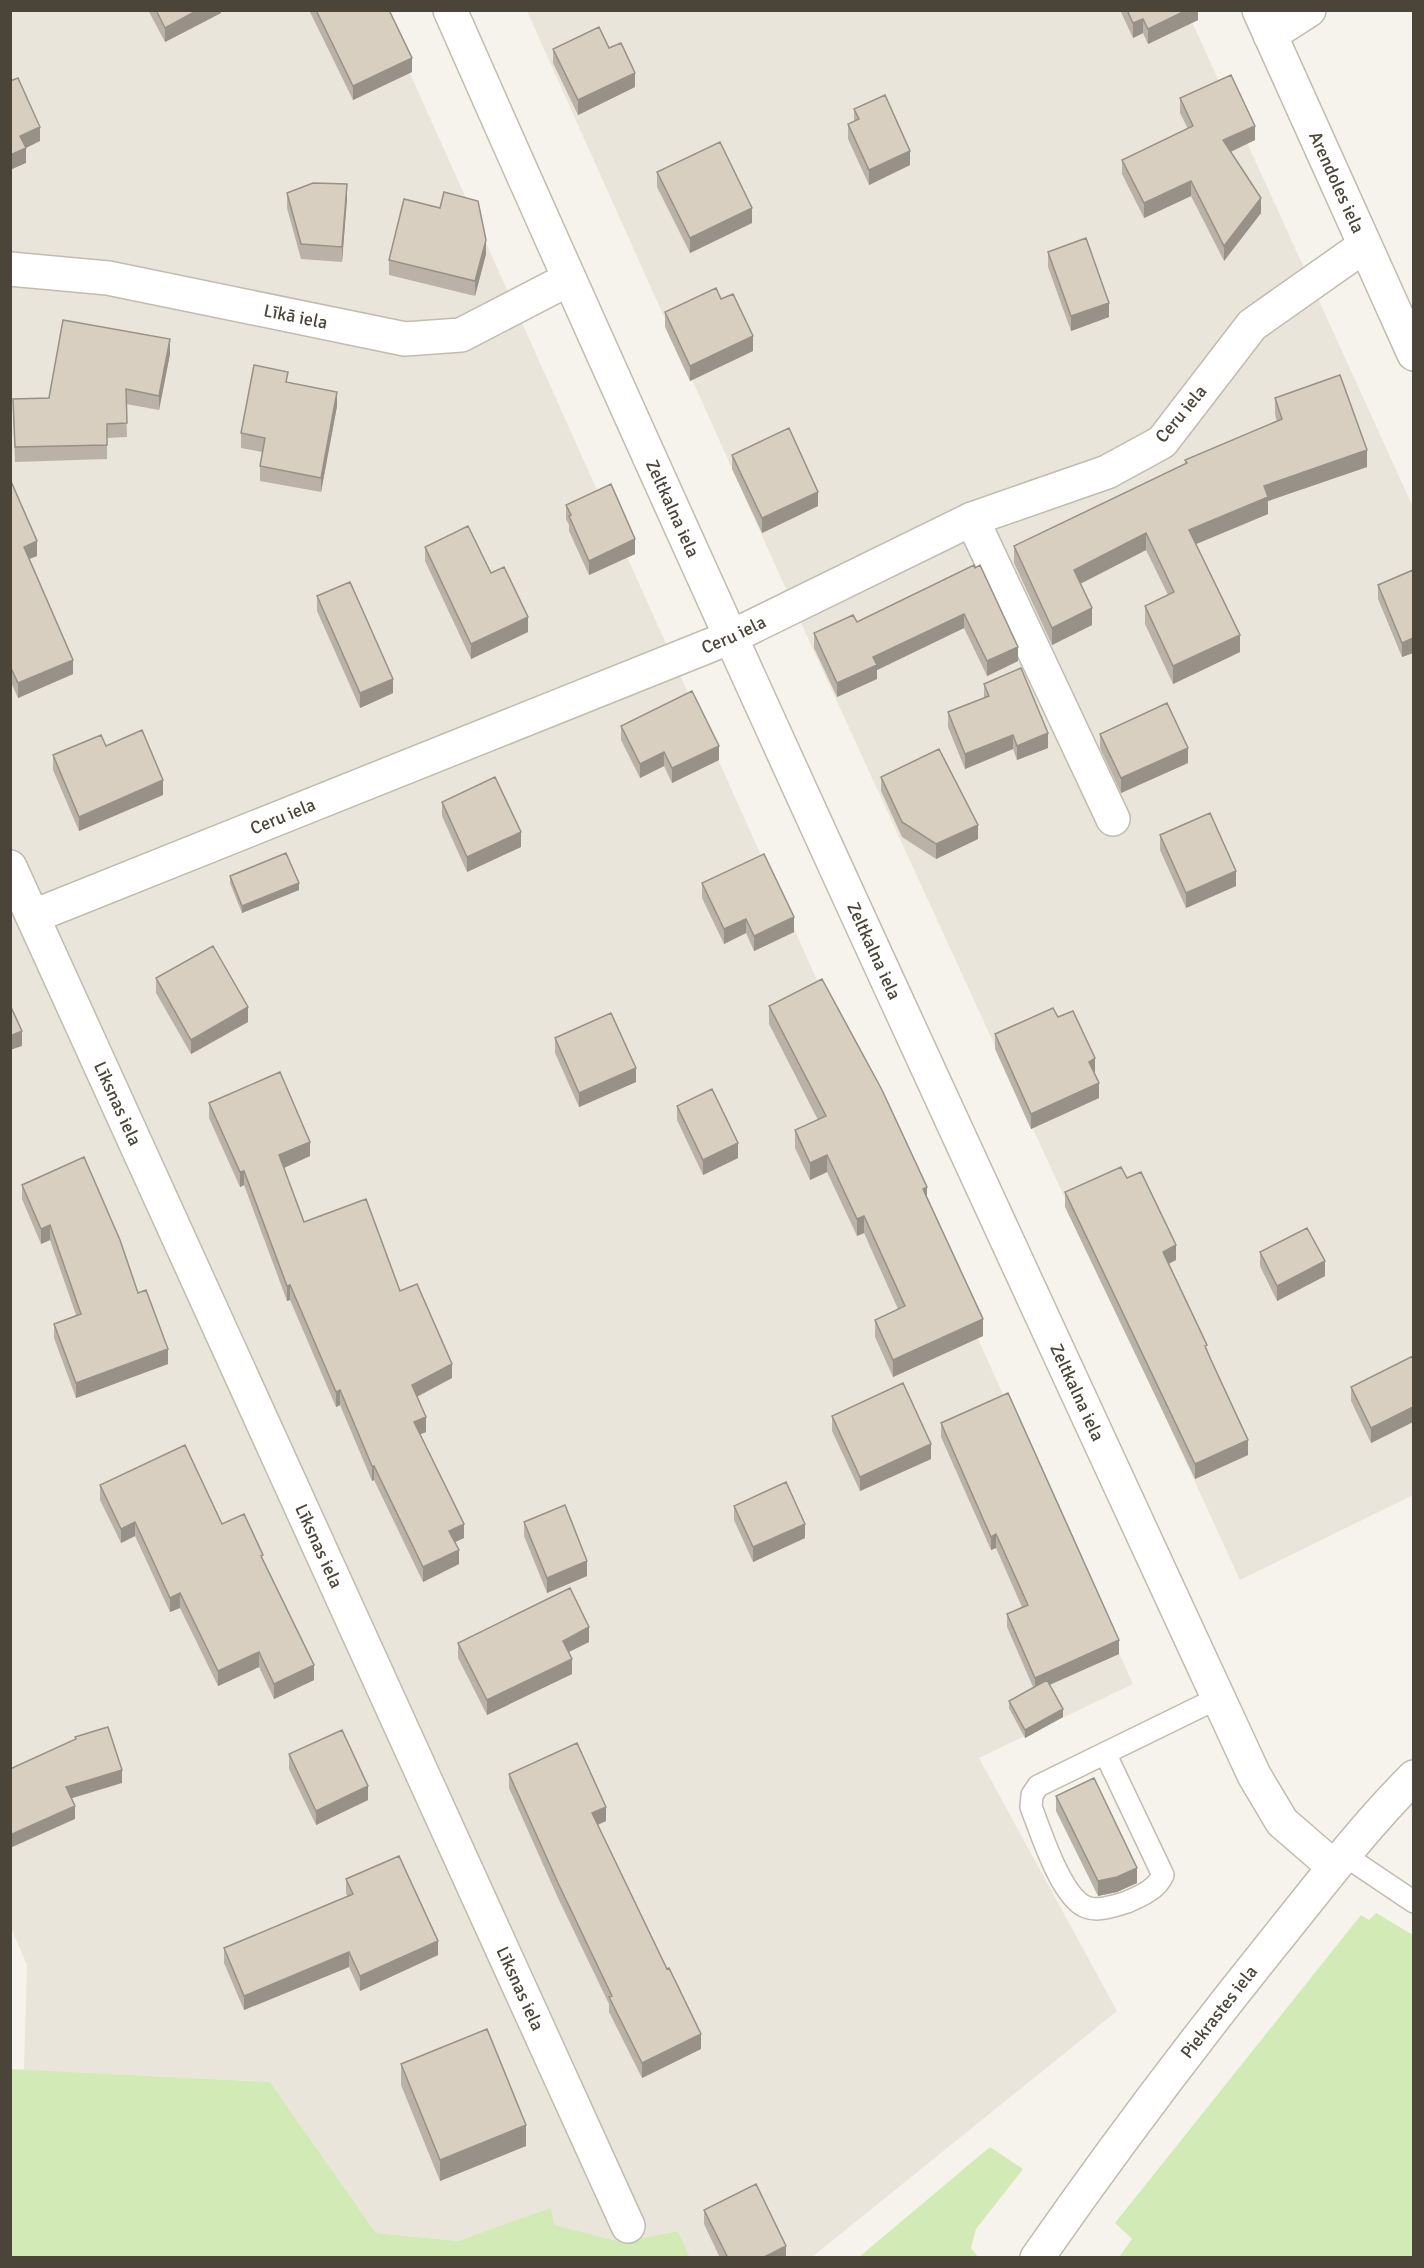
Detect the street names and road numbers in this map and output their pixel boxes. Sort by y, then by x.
street label: Arendoles iela [1304,128,1369,237]
street label: Līkā iela [262,299,330,334]
street label: Ceru iela [1151,381,1211,447]
street label: Zeltkalna iela [641,456,704,561]
street label: Ceru iela [698,611,770,659]
street label: Ceru iela [247,793,319,839]
street label: Zeltkalna iela [842,899,906,1003]
street label: Līksnas iela [89,1058,146,1149]
street label: Zeltkalna iela [1045,1340,1109,1445]
street label: Līksnas iela [290,1500,347,1592]
street label: Līksnas iela [491,1943,549,2034]
street label: Piekrastes iela [1176,1961,1262,2063]

